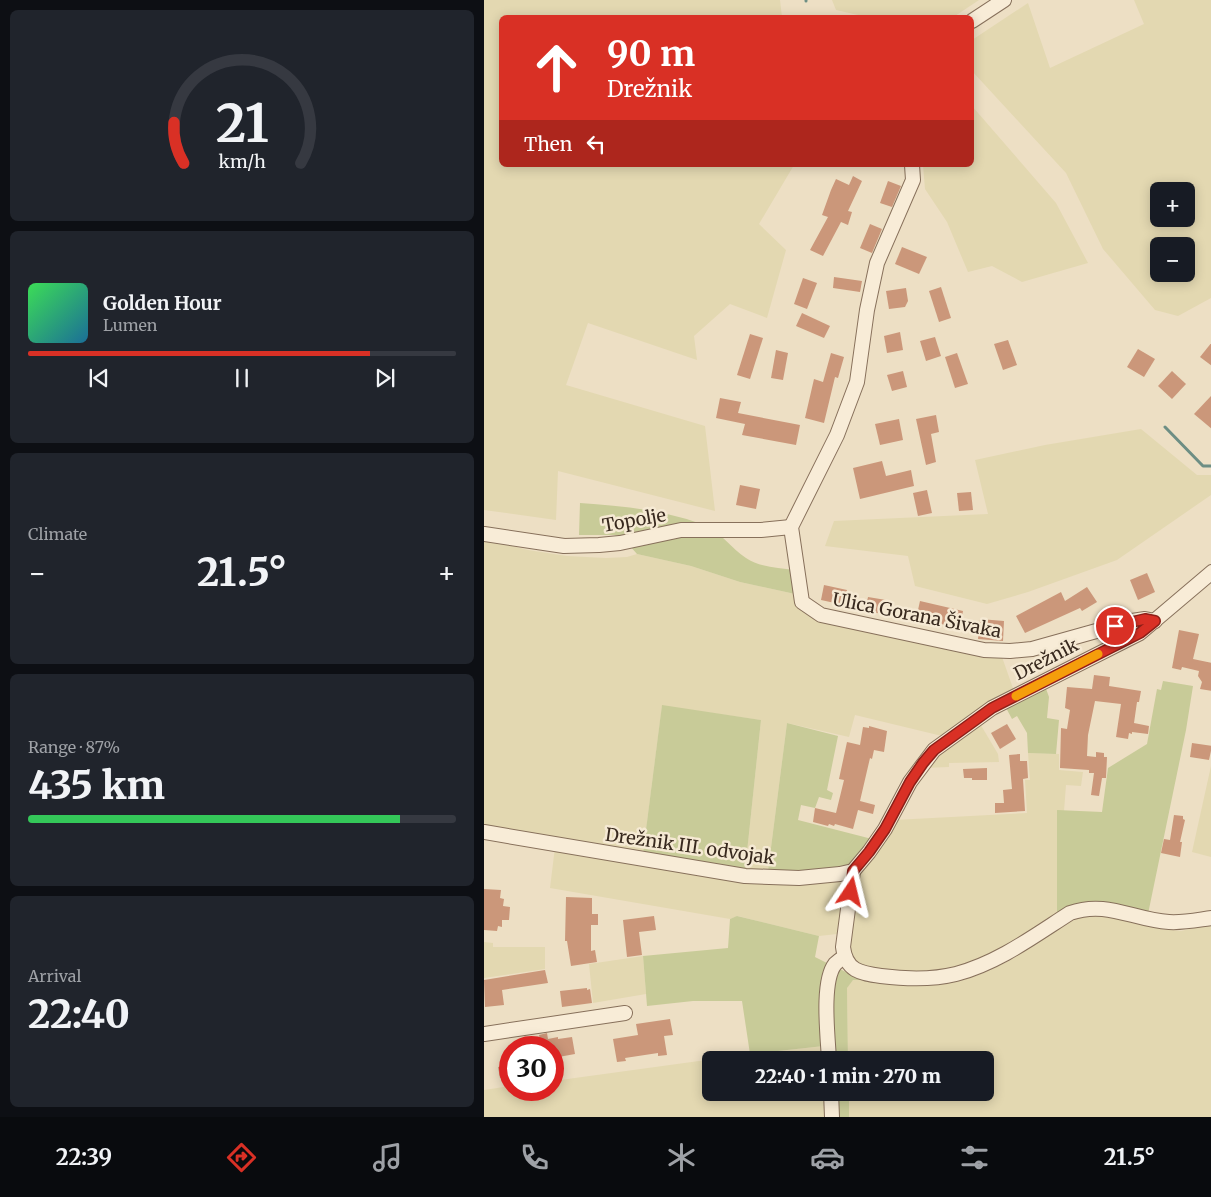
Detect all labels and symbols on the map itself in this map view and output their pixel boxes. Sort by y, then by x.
street label: Topolje [600,503,668,537]
street label: Ulica Gorana Šivaka [831,587,1004,643]
pin [1094,605,1136,647]
street label: Drežnik [1010,633,1083,685]
street label: Drežnik III. odvojak [604,823,777,869]
position arrow [824,865,876,917]
speed limit sign: 30 [499,1036,564,1101]

